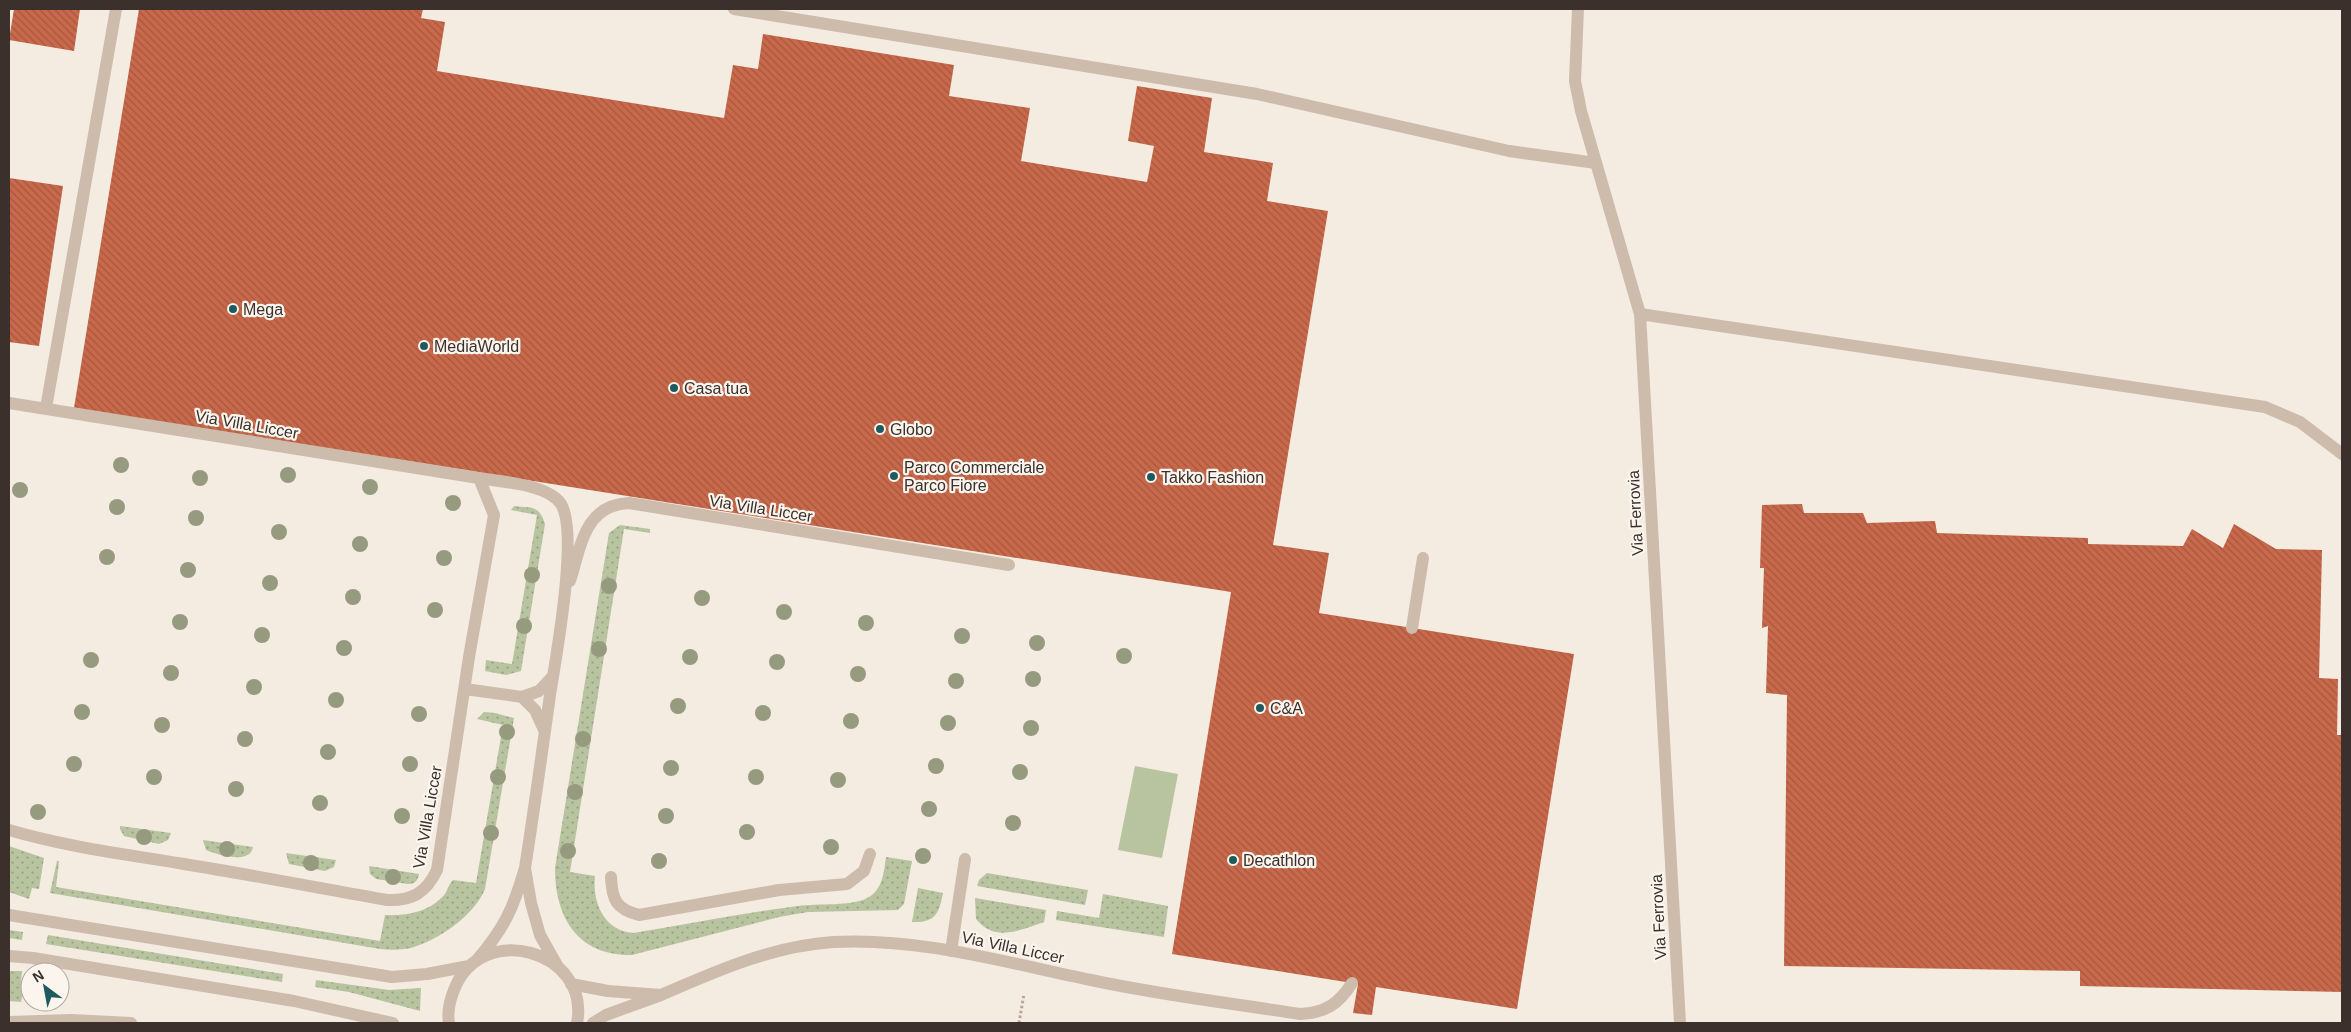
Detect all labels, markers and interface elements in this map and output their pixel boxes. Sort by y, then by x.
place label: Mega [243,301,283,318]
marker: Mega [227,303,239,315]
place label: MediaWorld [434,338,519,355]
marker: MediaWorld [418,340,430,352]
place label: Casa tua [684,380,748,397]
marker: Casa tua [668,382,680,394]
street label: Via Villa Liccer [194,407,300,442]
place label: Globo [890,421,933,438]
marker: Globo [874,423,886,435]
place label: Parco Commerciale Parco Fiore [904,459,1045,494]
place label: Takko Fashion [1161,469,1264,486]
marker: Parco Commerciale Parco Fiore [888,470,900,482]
street label: Via Ferrovia [1625,470,1646,556]
marker: Takko Fashion [1145,471,1157,483]
street label: Via Villa Liccer [708,492,814,525]
place label: C&A [1270,700,1303,717]
marker: C&A [1254,702,1266,714]
street label: Via Villa Liccer [410,764,445,870]
place label: Decathlon [1243,852,1315,869]
marker: Decathlon [1227,854,1239,866]
street label: Via Ferrovia [1648,874,1669,960]
street label: Via Villa Liccer [960,928,1066,967]
north arrow [20,962,70,1012]
text: N [30,967,47,985]

